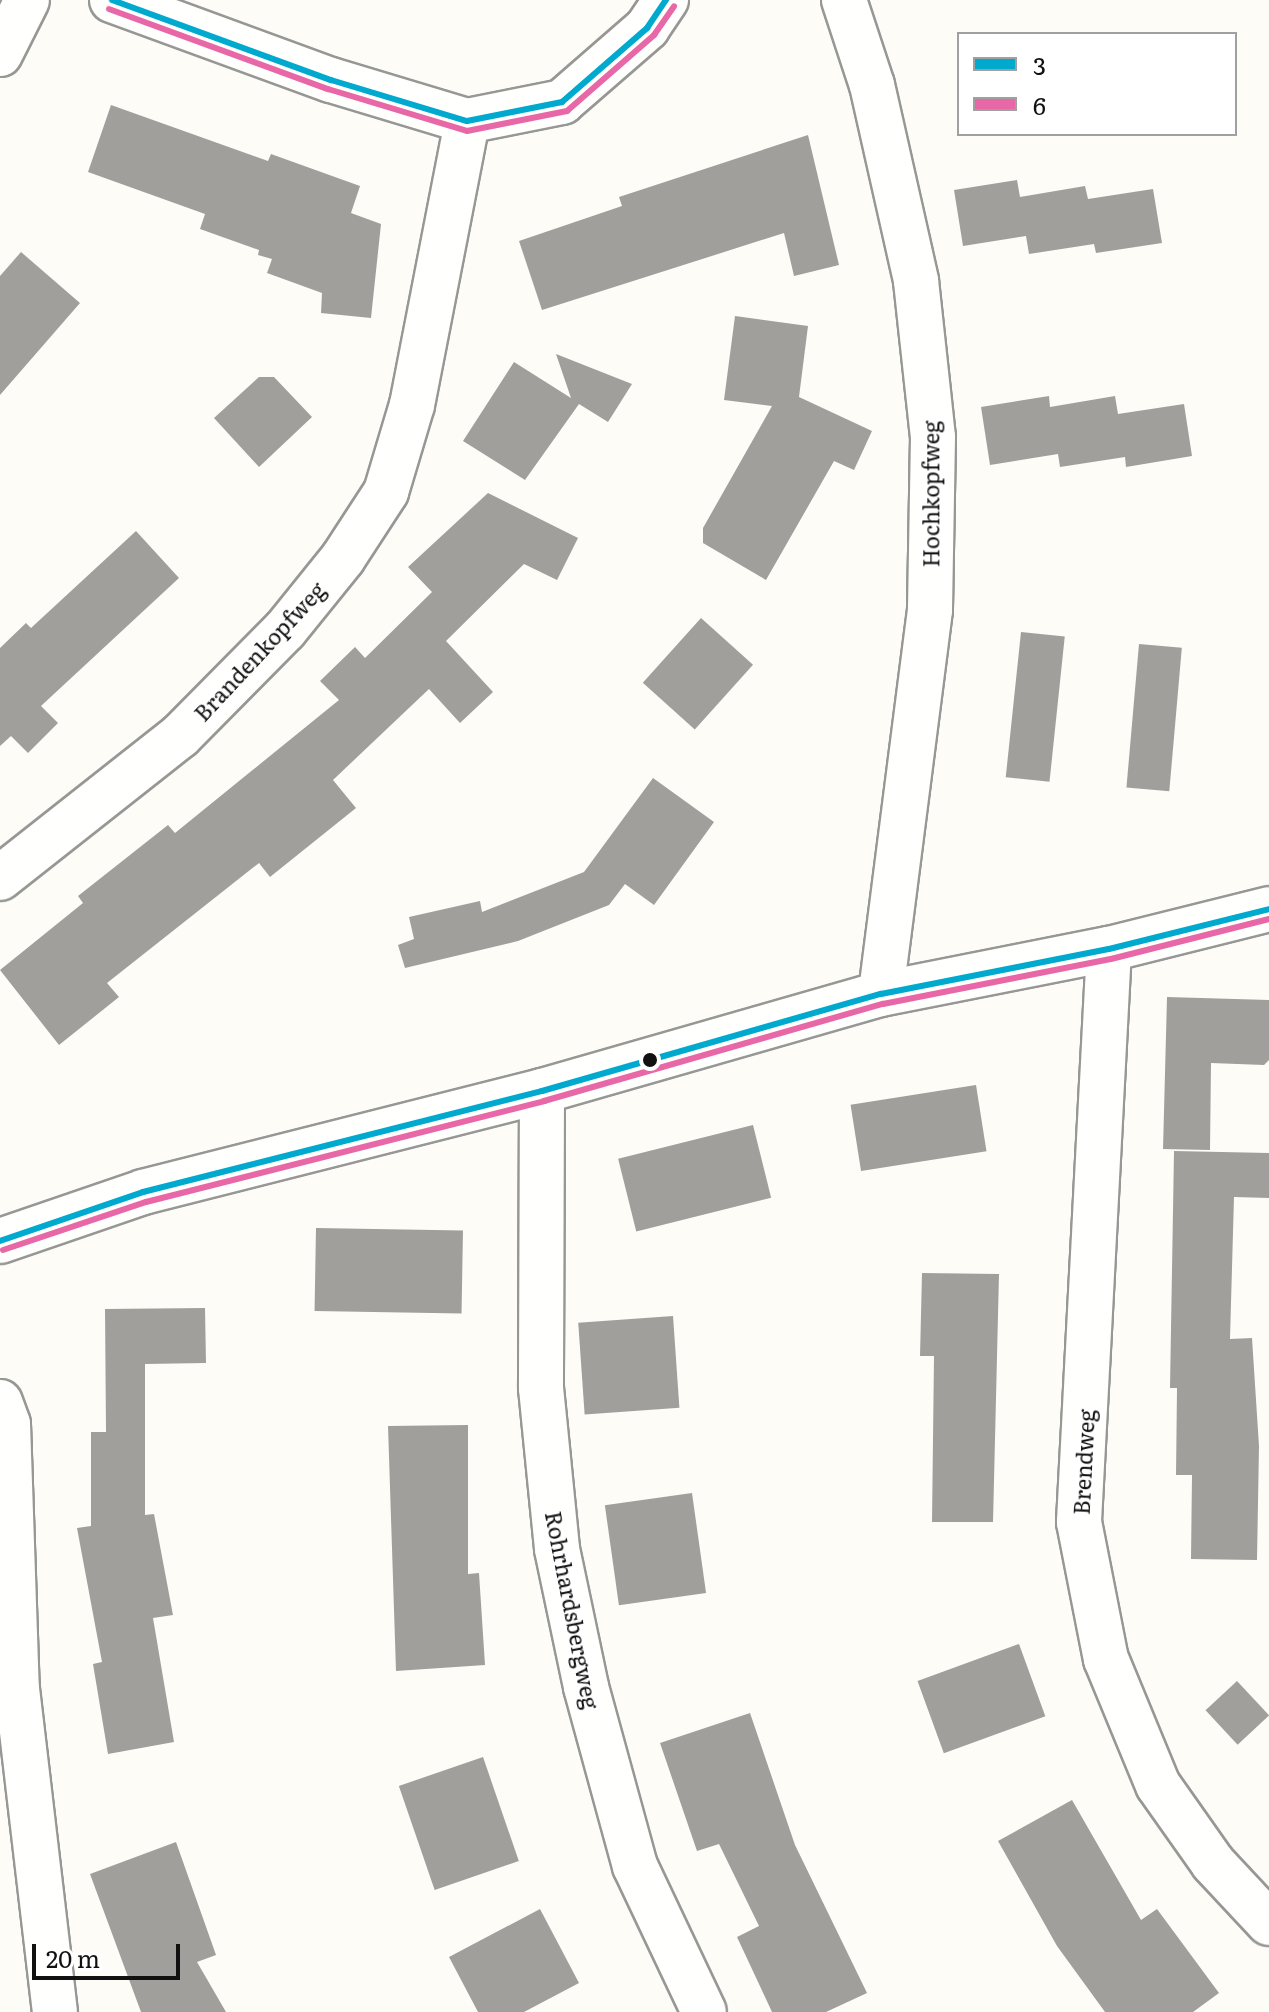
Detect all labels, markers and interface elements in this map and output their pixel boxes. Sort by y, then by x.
legend [957,32,1237,136]
text: 3 [1033,47,1046,82]
text: 6 [1033,87,1046,122]
street label: Hochkopfweg [917,421,943,567]
street label: Brandenkopfweg [188,576,330,726]
unlabelled marker [642,1052,658,1068]
street label: Brendweg [1067,1409,1099,1515]
street label: Rohrhardsbergweg [541,1509,605,1711]
scale bar [36,1928,184,1978]
text: 20 m [46,1940,100,1975]

